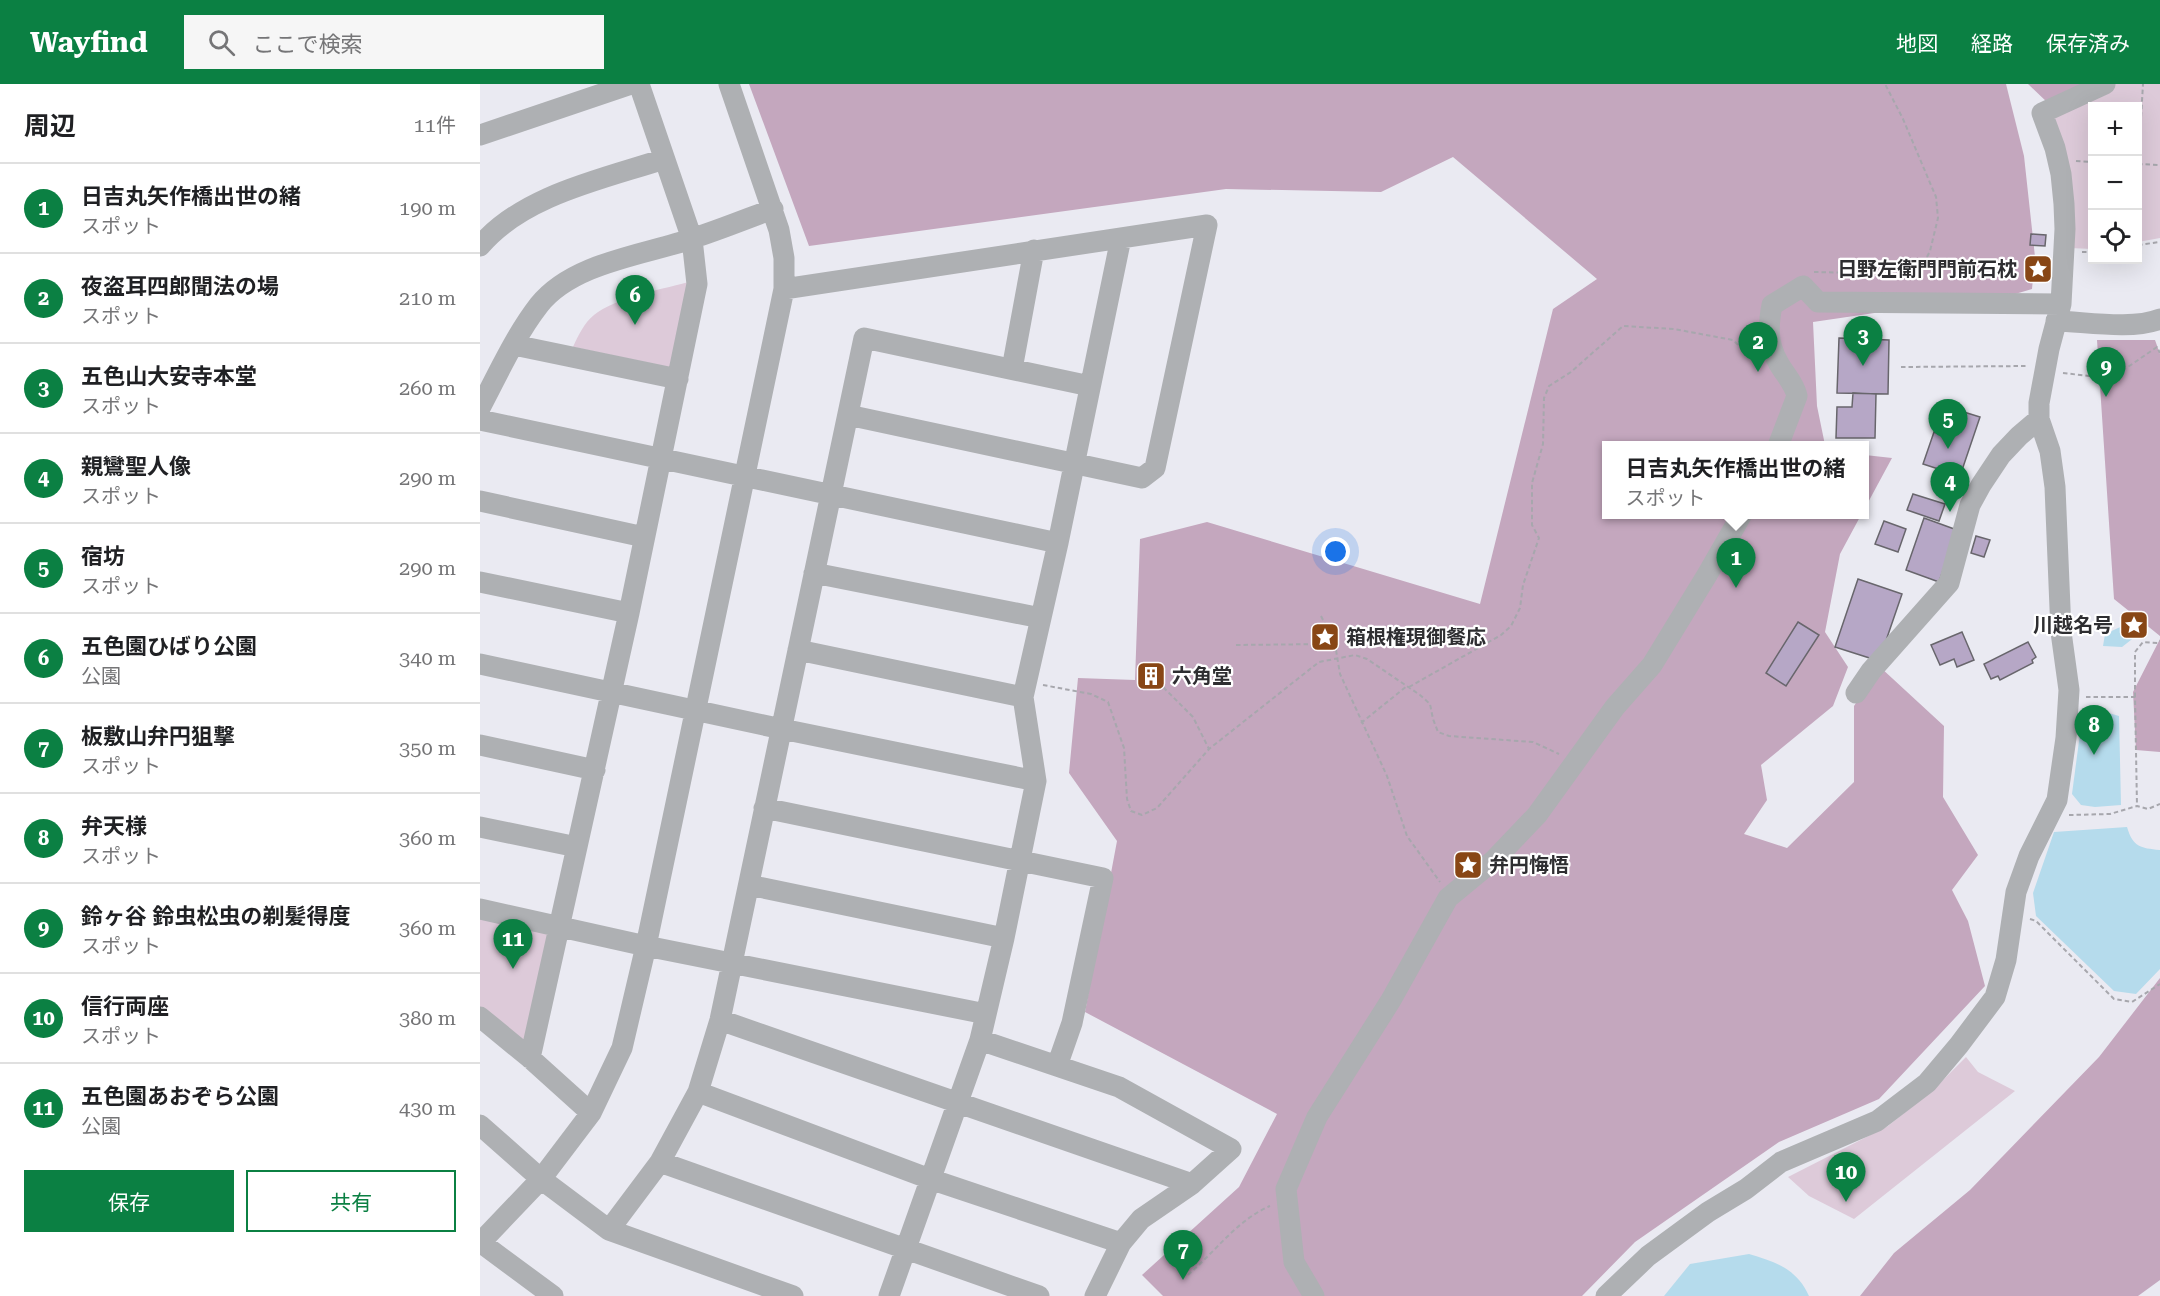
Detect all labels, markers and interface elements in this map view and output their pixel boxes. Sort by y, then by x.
search box [184,15,604,69]
text: Wayfind [30,26,148,59]
icon: search [205,26,238,59]
text: ここで検索 [253,32,363,57]
text: 地図 [1896,32,1938,56]
text: 経路 [1971,32,2013,56]
text: 保存済み [2046,32,2130,56]
map controls [2088,102,2142,264]
button: + [2088,102,2142,156]
text: 周辺 [24,111,76,141]
text: 11件 [414,113,456,137]
button: − [2088,156,2142,210]
text: 日吉丸矢作橋出世の緒 [81,184,301,209]
text: 1 [38,196,49,220]
text: 190 m [399,196,456,220]
button: locate [2088,210,2142,264]
text: スポット [81,214,161,238]
place icon: 日野左衛門門前石枕 [2022,253,2054,285]
place label: 日野左衛門門前石枕 [1837,257,2017,281]
text: 夜盗耳四郎聞法の場 [81,274,279,299]
pin: 6 [616,276,654,325]
text: 2 [38,286,49,310]
text: 210 m [399,286,456,310]
text: スポット [81,304,161,328]
pin: 3 [1844,316,1882,366]
pin: 2 [1738,322,1778,372]
pin: 9 [2086,348,2126,397]
text: 五色山大安寺本堂 [81,364,257,389]
text: 3 [38,376,49,400]
text: 260 m [399,376,456,400]
text: スポット [81,394,161,418]
pin: 5 [1928,400,1968,449]
popup [1602,441,1869,519]
text: 親鸞聖人像 [81,454,191,479]
text: 日吉丸矢作橋出世の緒 [1625,456,1846,481]
pin: 4 [1930,462,1970,512]
text: 4 [38,466,49,490]
text: 290 m [399,466,456,490]
text: スポット [81,484,161,508]
text: スポット [1625,486,1705,510]
your location [1321,537,1350,566]
pin: 1 [1716,538,1756,588]
text: 宿坊 [81,544,125,569]
text: 5 [38,556,49,580]
text: 290 m [399,556,456,580]
text: スポット [81,574,161,598]
place icon: 川越名号 [2118,609,2150,641]
place label: 川越名号 [2033,613,2113,637]
place icon: 箱根権現御餐応 [1309,621,1341,653]
place label: 箱根権現御餐応 [1346,625,1486,649]
text: 五色園ひばり公園 [81,634,257,659]
text: 6 [38,646,49,670]
text: 340 m [399,646,456,670]
building icon: 六角堂 [1135,660,1167,692]
text: 公園 [81,664,121,688]
place label: 六角堂 [1172,664,1232,688]
pin: 8 [2074,706,2114,755]
text: 板敷山弁円狙撃 [81,724,235,749]
text: 7 [38,736,49,760]
text: 350 m [399,736,456,760]
text: スポット [81,754,161,778]
text: 弁天様 [81,814,147,839]
text: 8 [38,826,49,850]
text: 360 m [399,826,456,850]
text: スポット [81,844,161,868]
place icon: 弁円悔悟 [1452,849,1484,881]
place label: 弁円悔悟 [1489,853,1569,877]
text: 鈴ヶ谷 鈴虫松虫の剃髪得度 [81,904,351,929]
text: 9 [38,916,49,940]
text: 360 m [399,916,456,940]
pin: 11 [494,920,532,969]
text: スポット [81,934,161,958]
text: 信行両座 [81,994,169,1019]
text: 10 [32,1006,55,1030]
text: 380 m [399,1006,456,1030]
text: スポット [81,1024,161,1048]
text: 五色園あおぞら公園 [81,1084,279,1109]
text: 11 [32,1096,55,1120]
text: 430 m [399,1096,456,1120]
text: 公園 [81,1114,121,1138]
pin: 10 [1826,1152,1866,1202]
button: 保存 [24,1170,234,1232]
button: 共有 [246,1170,456,1232]
pin: 7 [1164,1230,1202,1280]

